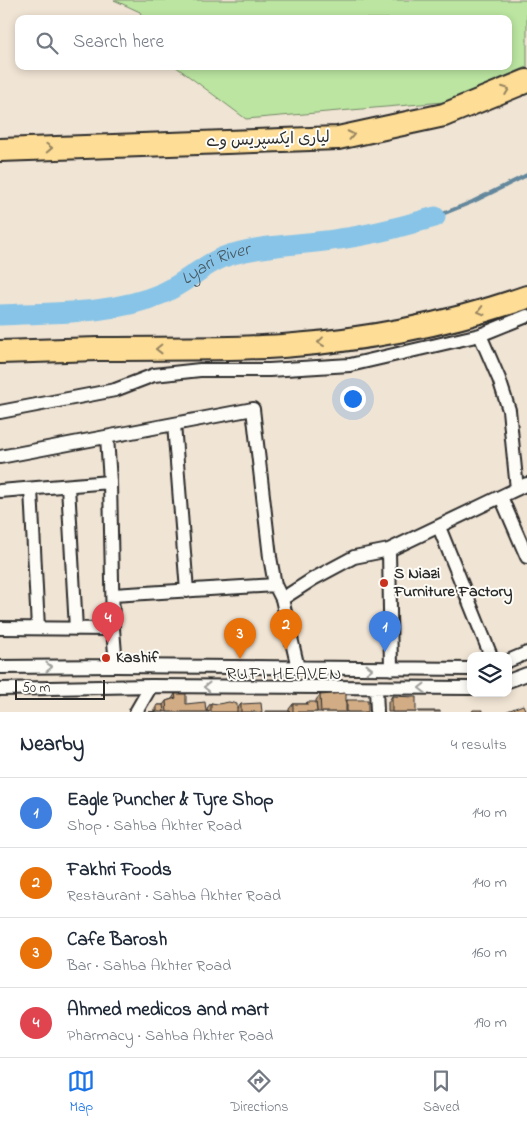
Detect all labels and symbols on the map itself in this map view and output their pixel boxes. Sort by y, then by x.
one-way arrow [502,86,510,96]
street label: لیاری ایکسپریس وے [206,126,330,154]
one-way arrow [346,130,355,141]
one-way arrow [45,142,53,153]
water label: Lyari River [176,237,255,292]
one-way arrow [476,305,485,316]
one-way arrow [317,336,325,347]
one-way arrow [155,344,162,354]
your location [340,386,366,412]
place label: S Niazi Furniture Factory [393,562,512,605]
marker: S Niazi Furniture Factory [378,577,390,589]
pin: 4 [92,602,124,643]
pin: 2 [270,609,302,650]
pin: 1 [369,611,401,652]
pin: 3 [224,618,256,659]
place label: Kashif [116,646,159,670]
marker: Kashif [100,652,112,664]
one-way arrow [45,662,53,672]
district label: RUFI HEAVEN [226,662,342,688]
one-way arrow [365,664,373,674]
scale bar [15,677,105,700]
one-way arrow [203,682,210,692]
one-way arrow [418,683,426,693]

